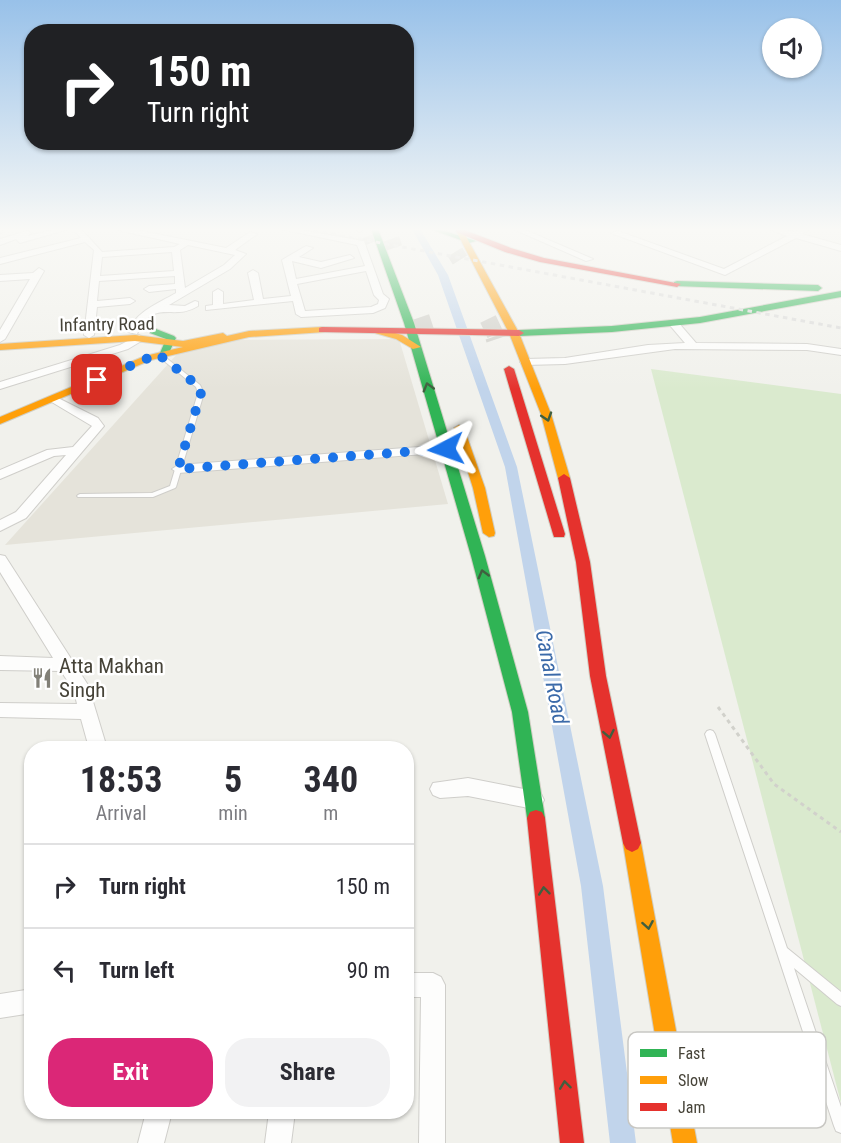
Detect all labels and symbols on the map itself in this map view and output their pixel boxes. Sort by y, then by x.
street label: Infantry Road [59,313,155,335]
pin [71,354,122,405]
one-way arrow [423,382,435,393]
one-way arrow [539,411,552,422]
position arrow [414,417,478,481]
one-way arrow [478,569,490,580]
water label: Canal Road [531,628,573,727]
place label: Atta Makhan Singh [59,654,164,702]
restaurant icon: Atta Makhan Singh [30,666,54,690]
one-way arrow [602,728,615,738]
one-way arrow [538,887,551,896]
one-way arrow [641,920,653,929]
legend [628,1032,826,1128]
text: Fast [678,1044,705,1063]
text: Slow [678,1071,708,1090]
one-way arrow [559,1080,572,1089]
text: Jam [678,1098,705,1117]

